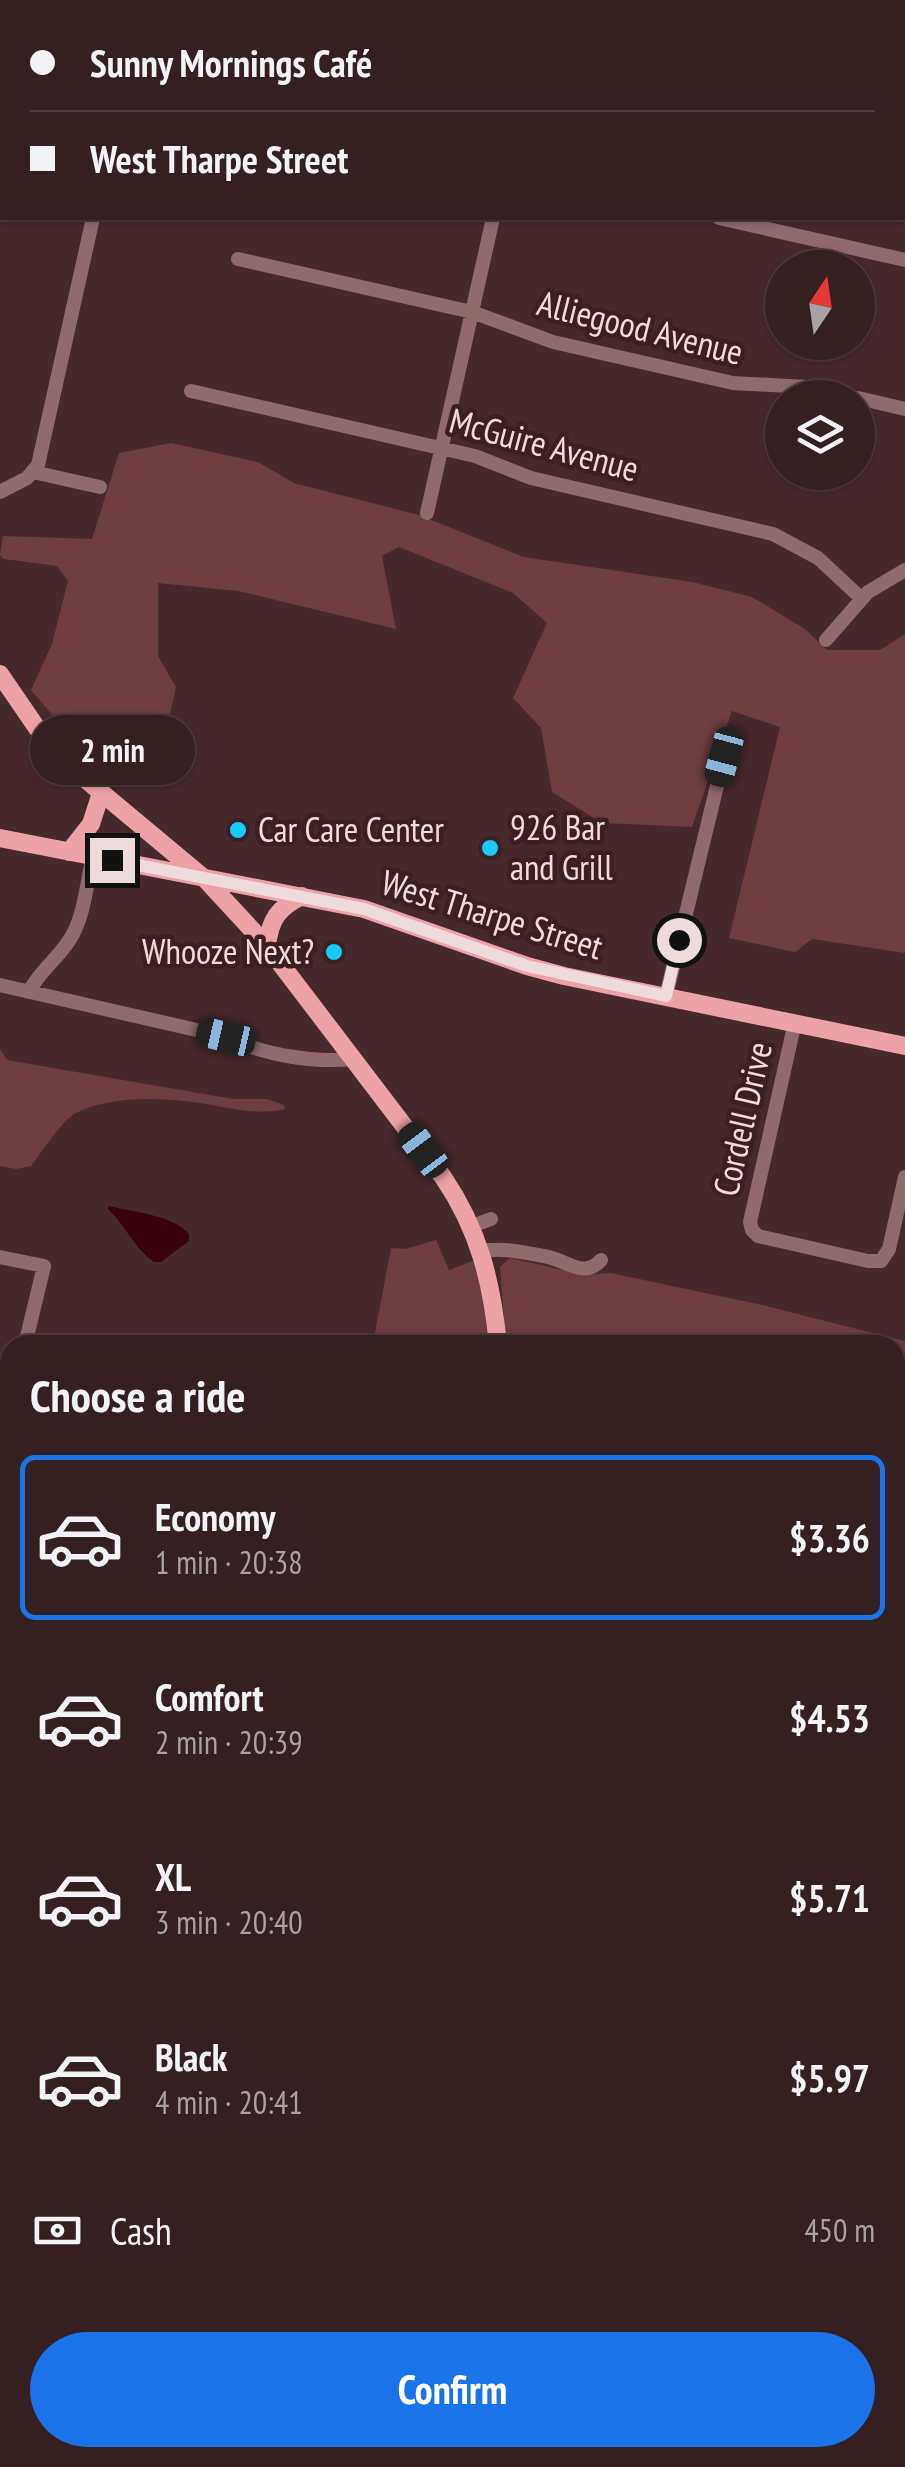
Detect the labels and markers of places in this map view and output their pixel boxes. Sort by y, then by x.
place label: 926 Bar and Grill [510,804,613,890]
place label: Car Care Center [258,806,444,852]
marker: Car Care Center [227,819,249,841]
marker: 926 Bar and Grill [479,837,501,859]
place label: Whooze Next? [142,928,314,974]
marker: Whooze Next? [323,941,345,963]

